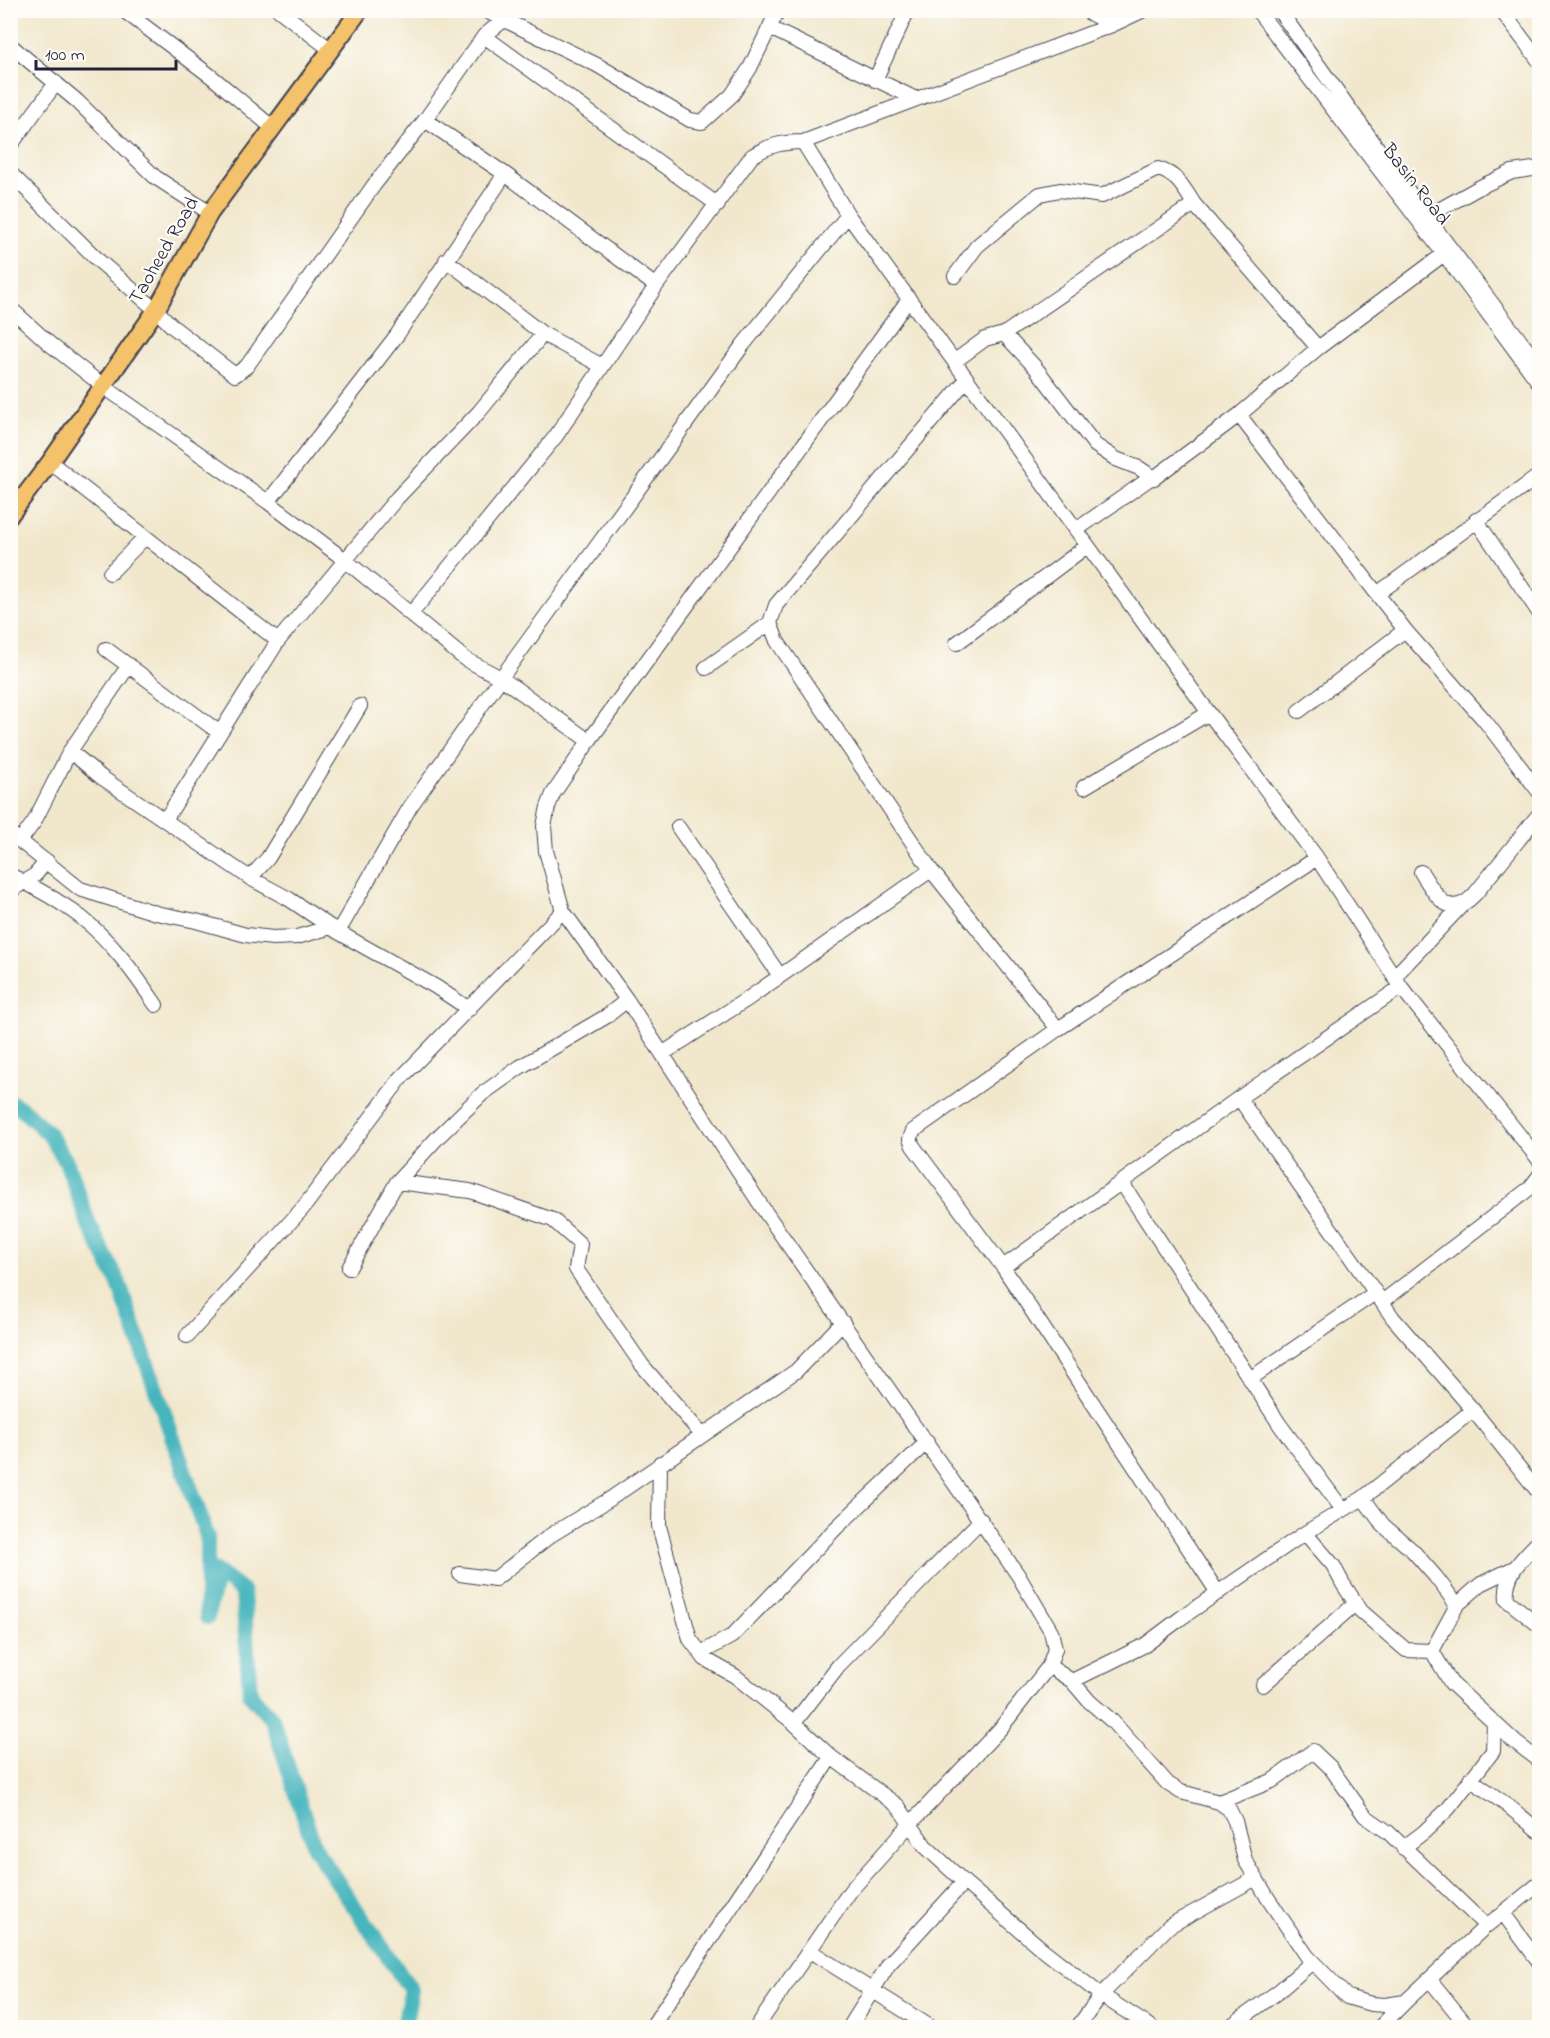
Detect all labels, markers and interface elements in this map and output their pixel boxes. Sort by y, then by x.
scale bar [36,33,176,71]
text: 100 m [45,43,85,69]
street label: Basin Road [1373,137,1456,232]
street label: Taoheed Road [123,192,207,310]

